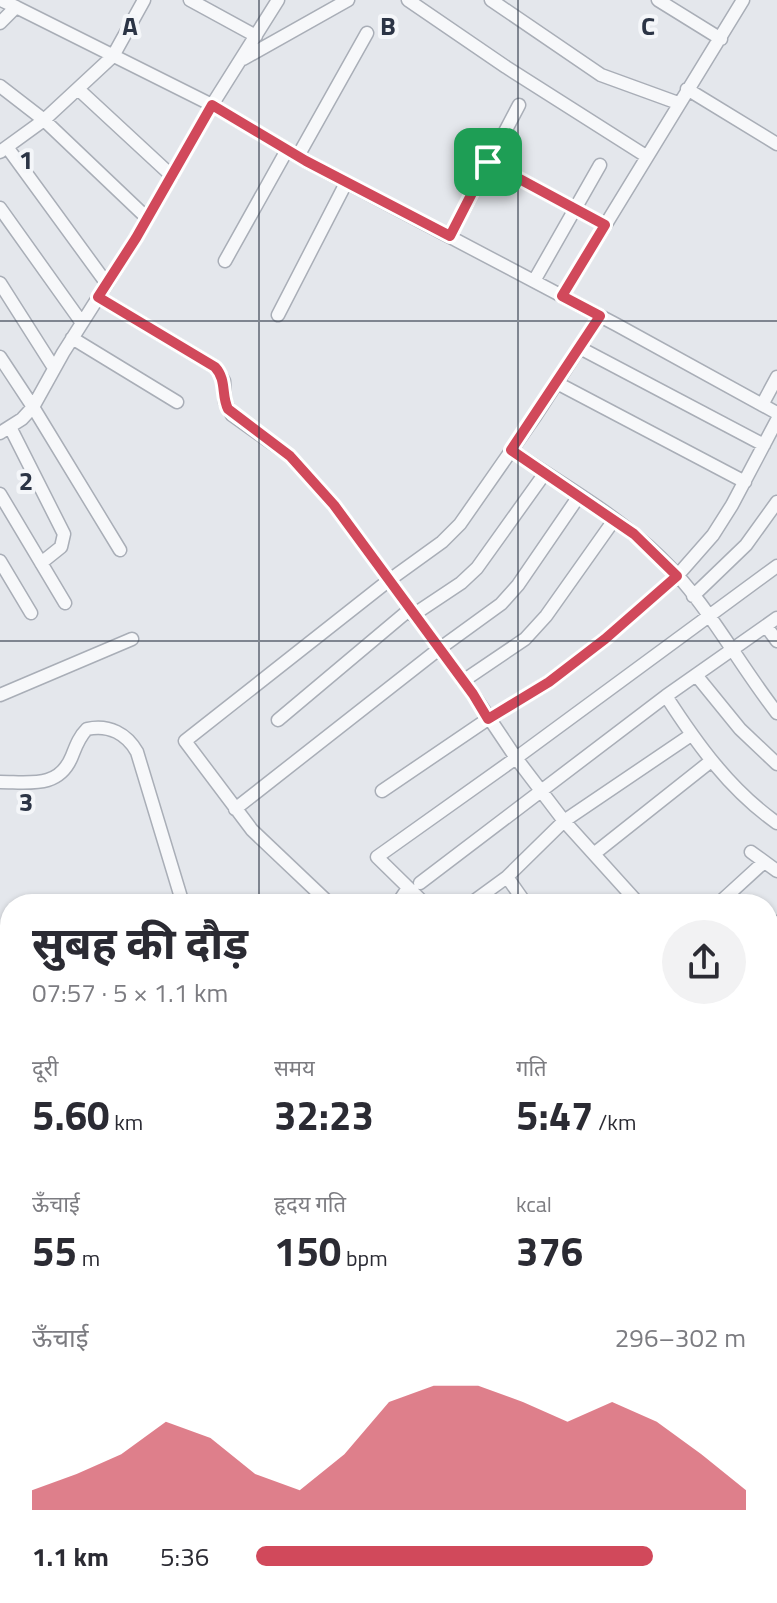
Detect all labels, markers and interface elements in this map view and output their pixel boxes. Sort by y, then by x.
text: A [122,6,138,45]
text: B [380,6,396,45]
text: C [641,6,655,45]
pin [454,128,522,196]
text: 1 [19,140,33,179]
icon: arrive [466,140,510,184]
text: 2 [19,461,33,500]
text: 3 [19,782,33,821]
text: सुबह की दौड़ [32,909,248,976]
button: share [662,920,746,1004]
text: 07:57 · 5 × 1.1 km [32,973,228,1012]
text: दूरी [32,1051,58,1085]
text: समय [274,1051,315,1085]
text: गति [516,1051,547,1085]
text: 5.60 [32,1085,109,1146]
text: 32:23 [274,1085,374,1146]
text: 5:47 [516,1085,593,1146]
text: km [109,1105,143,1139]
text: /km [593,1105,636,1139]
text: ऊँचाई [32,1187,80,1221]
text: हृदय गति [274,1187,346,1221]
text: kcal [516,1187,552,1221]
text: 55 [32,1221,77,1282]
text: 150 [274,1221,341,1282]
text: 376 [516,1221,583,1282]
text: m [77,1241,100,1275]
text: bpm [341,1241,388,1275]
text: ऊँचाई [32,1318,88,1357]
text: 296–302 m [615,1318,746,1357]
text: 1.1 km [32,1537,109,1576]
text: 5:36 [160,1537,209,1576]

